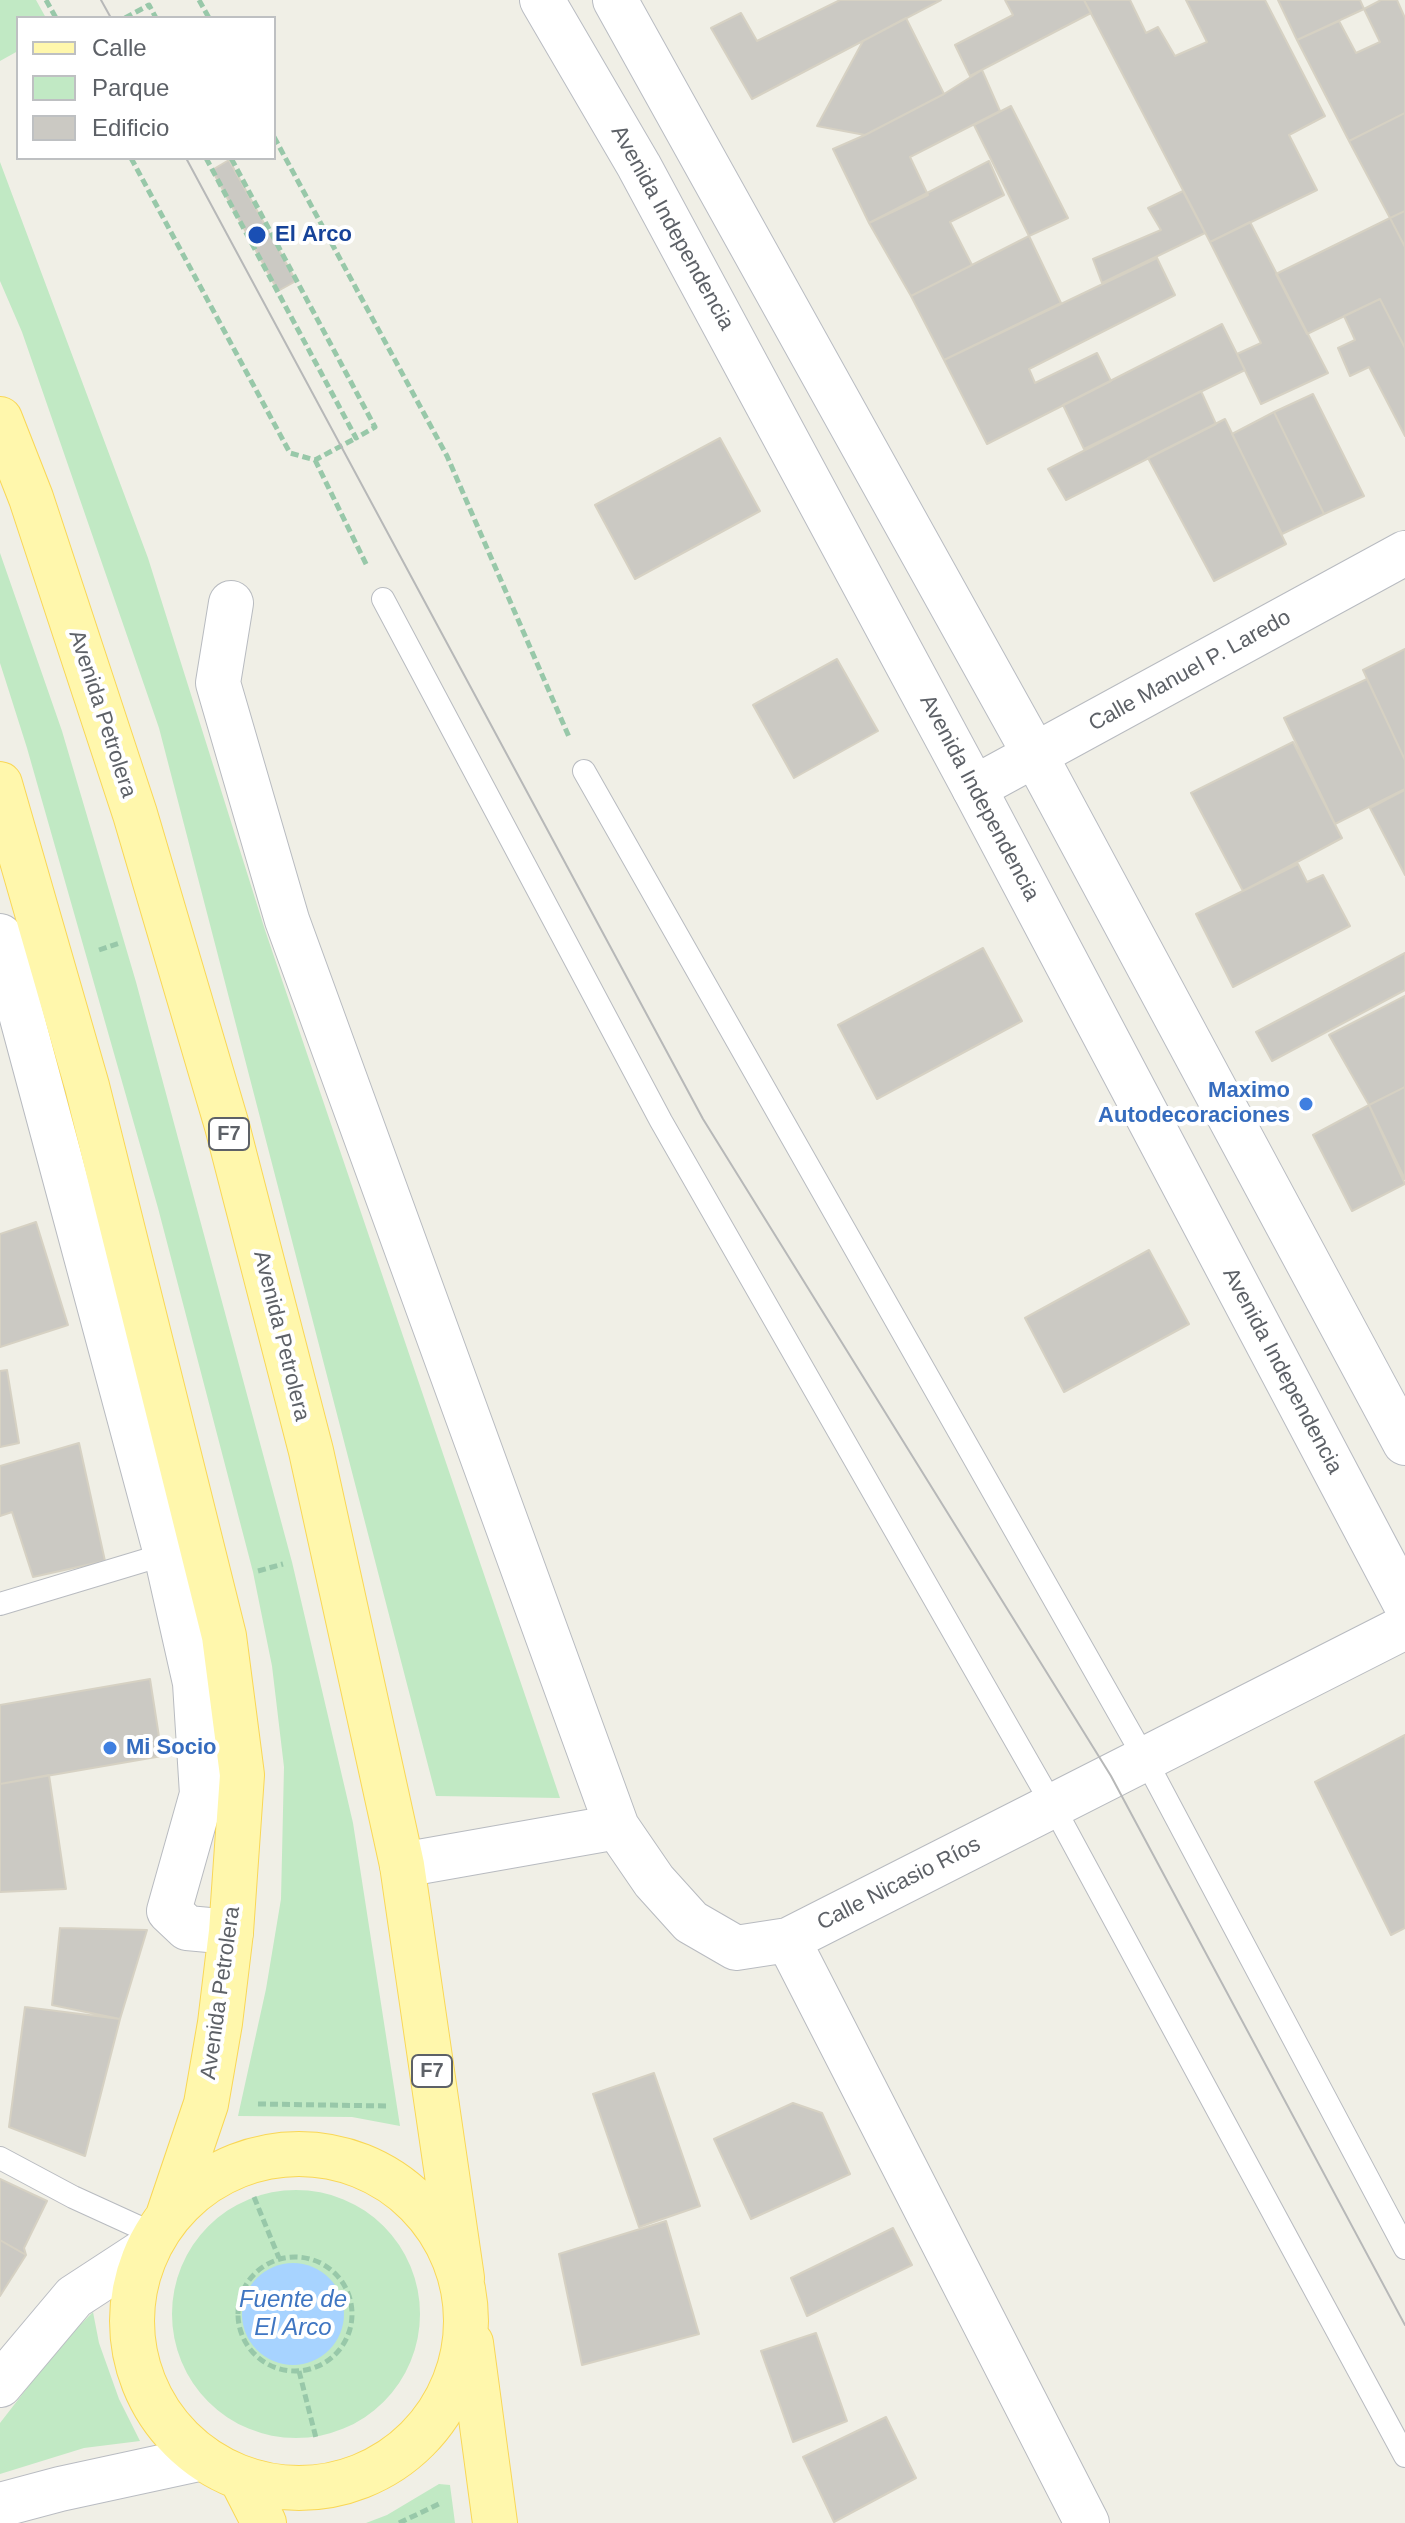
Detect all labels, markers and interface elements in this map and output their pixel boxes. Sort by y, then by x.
legend [16,16,276,160]
text: Calle [92,34,147,61]
text: Parque [92,74,169,101]
text: Edificio [92,114,169,141]
street label: Avenida Independencia [605,121,739,335]
place label: El Arco [275,222,352,248]
marker: El Arco [246,224,268,246]
street label: Calle Manuel P. Laredo [1084,604,1296,738]
street label: Avenida Petrolera [62,627,142,801]
street label: Avenida Independencia [913,690,1045,906]
place label: Maximo Autodecoraciones [1098,1078,1290,1130]
marker: Maximo Autodecoraciones [1297,1095,1315,1113]
road number: F7 [209,1118,249,1150]
street label: Avenida Petrolera [247,1248,315,1424]
street label: Avenida Independencia [1216,1263,1348,1479]
place label: Mi Socio [126,1735,216,1761]
marker: Mi Socio [101,1739,119,1757]
street label: Calle Nicasio Ríos [813,1831,985,1937]
street label: Avenida Petrolera [196,1905,246,2081]
road number: F7 [412,2055,452,2087]
water label: Fuente de El Arco [239,2286,347,2342]

